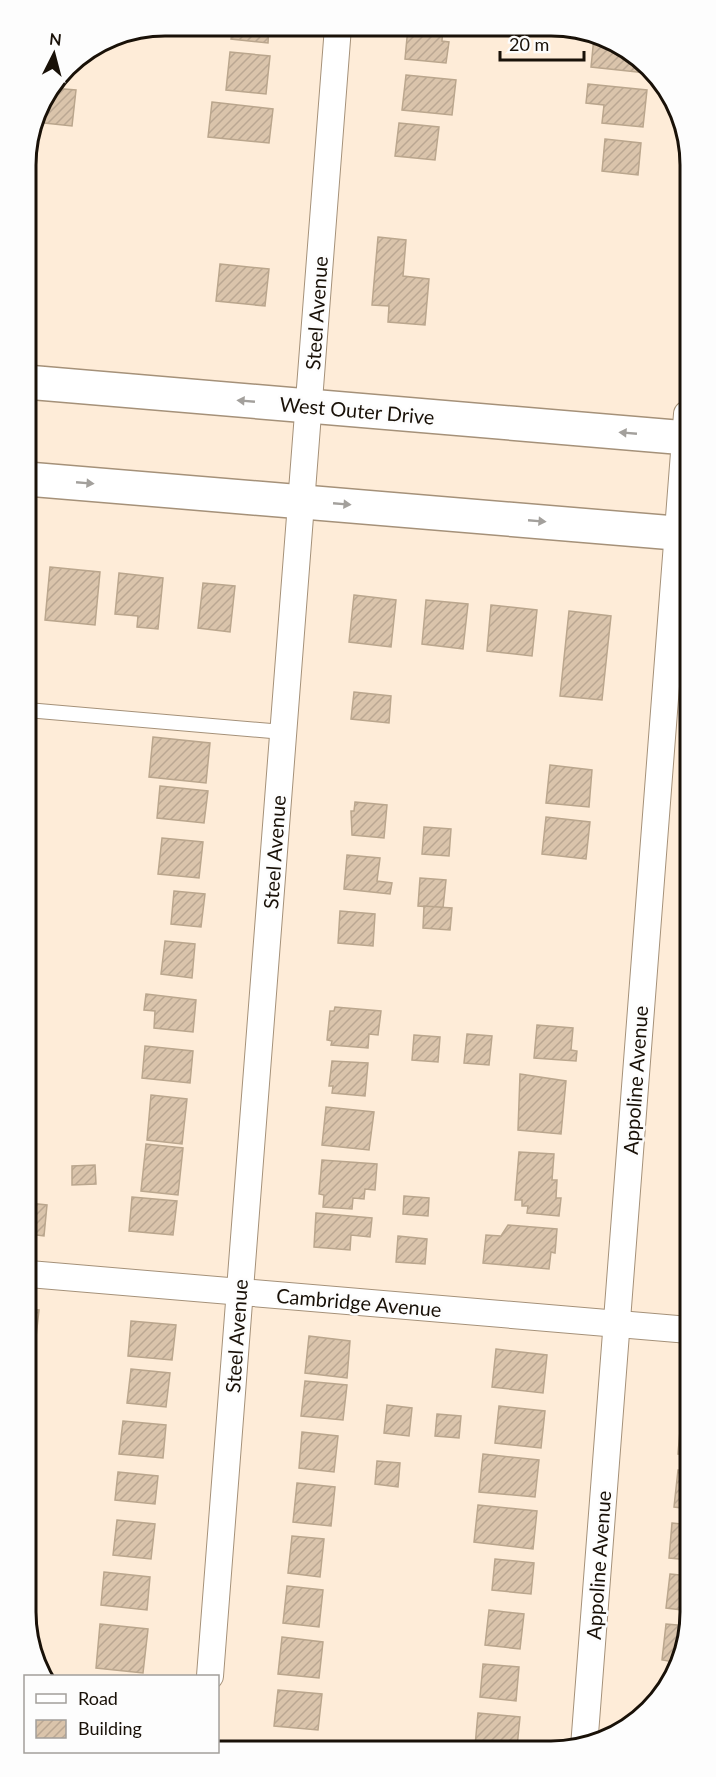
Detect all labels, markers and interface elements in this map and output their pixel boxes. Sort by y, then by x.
north arrow [24,24,84,84]
scale bar [500,24,584,62]
text: N [48,28,63,49]
text: 20 m [509,33,549,55]
street label: Steel Avenue [300,255,332,371]
street label: West Outer Drive [279,391,435,429]
one-way arrow [236,396,255,405]
one-way arrow [619,428,638,438]
one-way arrow [76,479,95,488]
one-way arrow [333,500,352,509]
one-way arrow [527,516,546,526]
street label: Steel Avenue [258,794,290,910]
street label: Appoline Avenue [618,1005,652,1155]
street label: Steel Avenue [220,1278,252,1394]
street label: Cambridge Avenue [275,1283,443,1321]
street label: Appoline Avenue [581,1490,615,1640]
legend [24,1675,219,1753]
text: Road [78,1687,118,1709]
text: Building [78,1717,142,1739]

